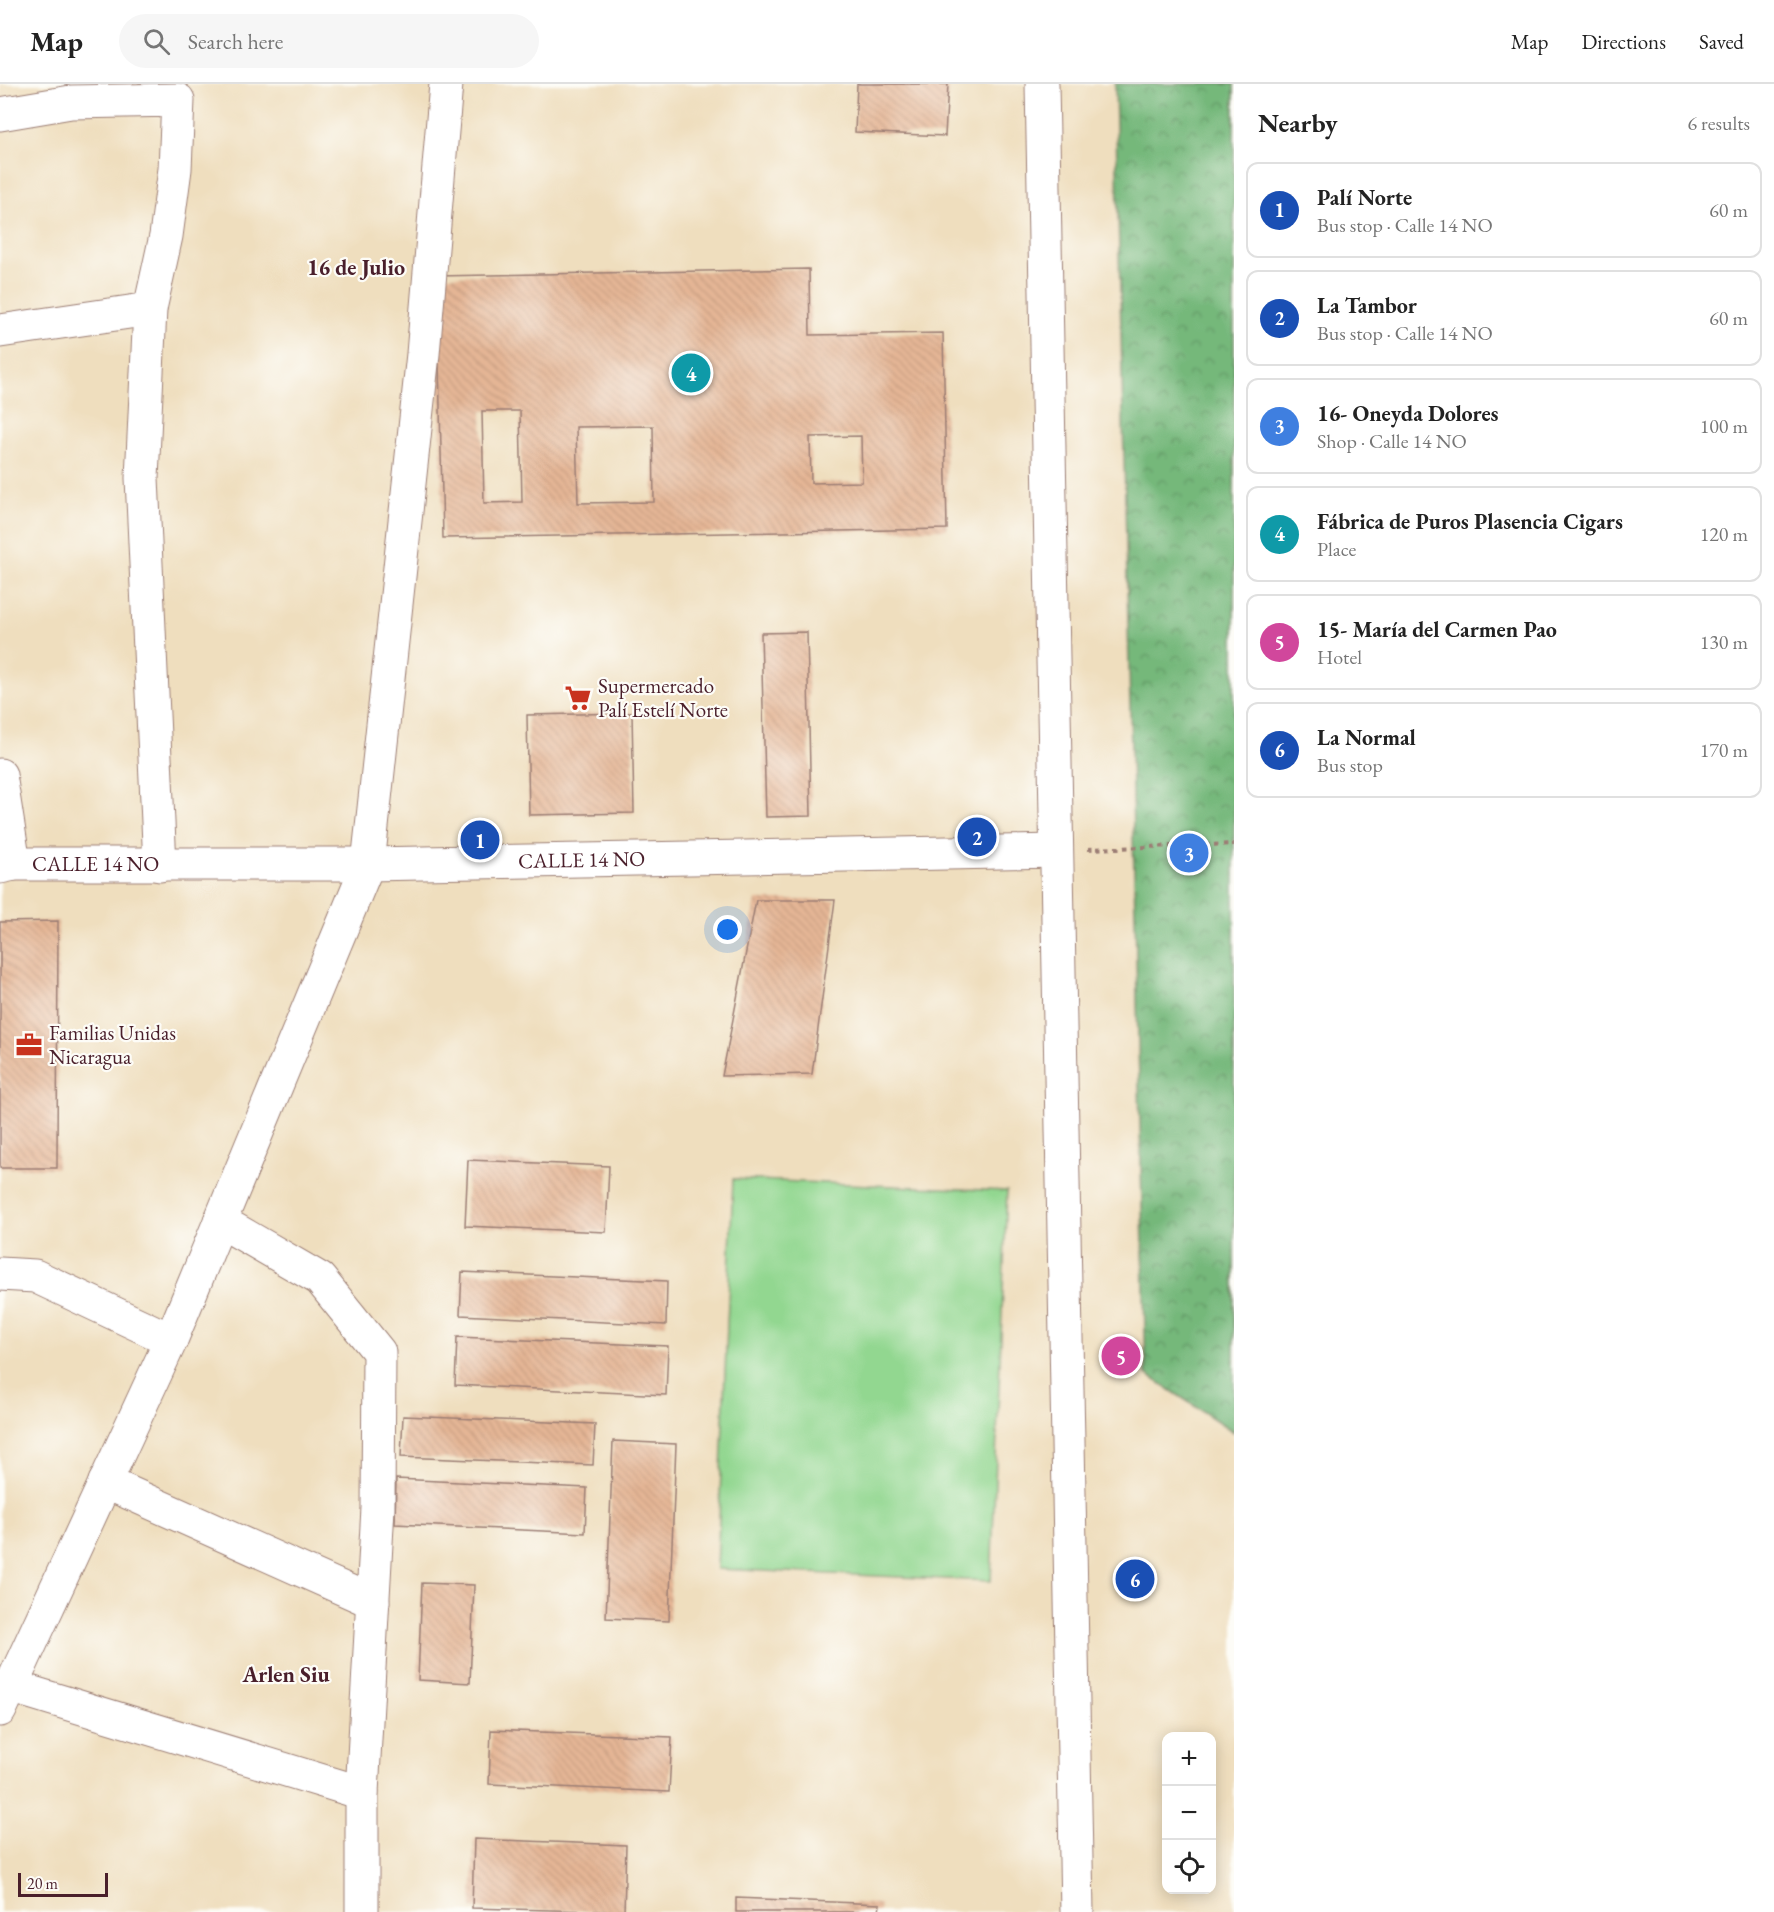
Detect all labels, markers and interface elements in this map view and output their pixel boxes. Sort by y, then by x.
search box [119,14,539,68]
text: Map [30,23,83,59]
icon: search [140,25,173,58]
text: Search here [188,27,283,56]
text: Map [1511,28,1548,55]
text: Directions [1581,28,1666,55]
text: Saved [1699,28,1744,55]
text: Nearby [1258,106,1338,140]
text: 6 results [1687,110,1750,136]
text: Palí Norte [1317,183,1412,212]
text: 1 [1274,197,1285,223]
text: 60 m [1709,197,1748,223]
text: Bus stop · Calle 14 NO [1317,212,1493,238]
district label: 16 de Julio [307,253,405,282]
text: La Tambor [1317,291,1417,320]
text: 2 [1274,305,1285,331]
text: 60 m [1709,305,1748,331]
text: Bus stop · Calle 14 NO [1317,320,1493,346]
pin: 4 [672,350,710,396]
text: 16- Oneyda Dolores [1317,399,1499,428]
text: 3 [1274,413,1285,439]
text: 100 m [1700,413,1748,439]
text: Shop · Calle 14 NO [1317,428,1467,454]
text: Fábrica de Puros Plasencia Cigars [1317,507,1623,536]
text: 4 [1274,521,1285,547]
text: 120 m [1700,521,1748,547]
text: Place [1317,536,1356,562]
text: 15- María del Carmen Pao [1317,615,1557,644]
text: 5 [1274,629,1285,655]
text: 130 m [1700,629,1748,655]
text: Hotel [1317,644,1362,670]
place label: Supermercado Palí Estelí Norte [598,672,728,723]
supermarket icon: Supermercado Palí Estelí Norte [563,683,593,713]
text: La Normal [1317,723,1416,752]
text: 6 [1274,737,1285,763]
text: 170 m [1700,737,1748,763]
text: Bus stop [1317,752,1383,778]
pin: 2 [958,814,996,860]
pin: 1 [460,818,500,862]
pin: 3 [1170,830,1208,876]
street label: CALLE 14 NO [518,845,645,874]
street label: CALLE 14 NO [32,850,159,877]
your location [713,915,742,944]
place label: Familias Unidas Nicaragua [49,1019,176,1070]
office icon: Familias Unidas Nicaragua [14,1030,44,1060]
pin: 5 [1102,1334,1140,1378]
pin: 6 [1116,1556,1154,1602]
district label: Arlen Siu [241,1660,330,1689]
map controls [1162,1732,1216,1894]
button: + [1162,1732,1216,1786]
button: − [1162,1786,1216,1840]
button: locate [1162,1840,1216,1894]
scale bar [18,1870,108,1898]
text: 20 m [27,1873,58,1894]

